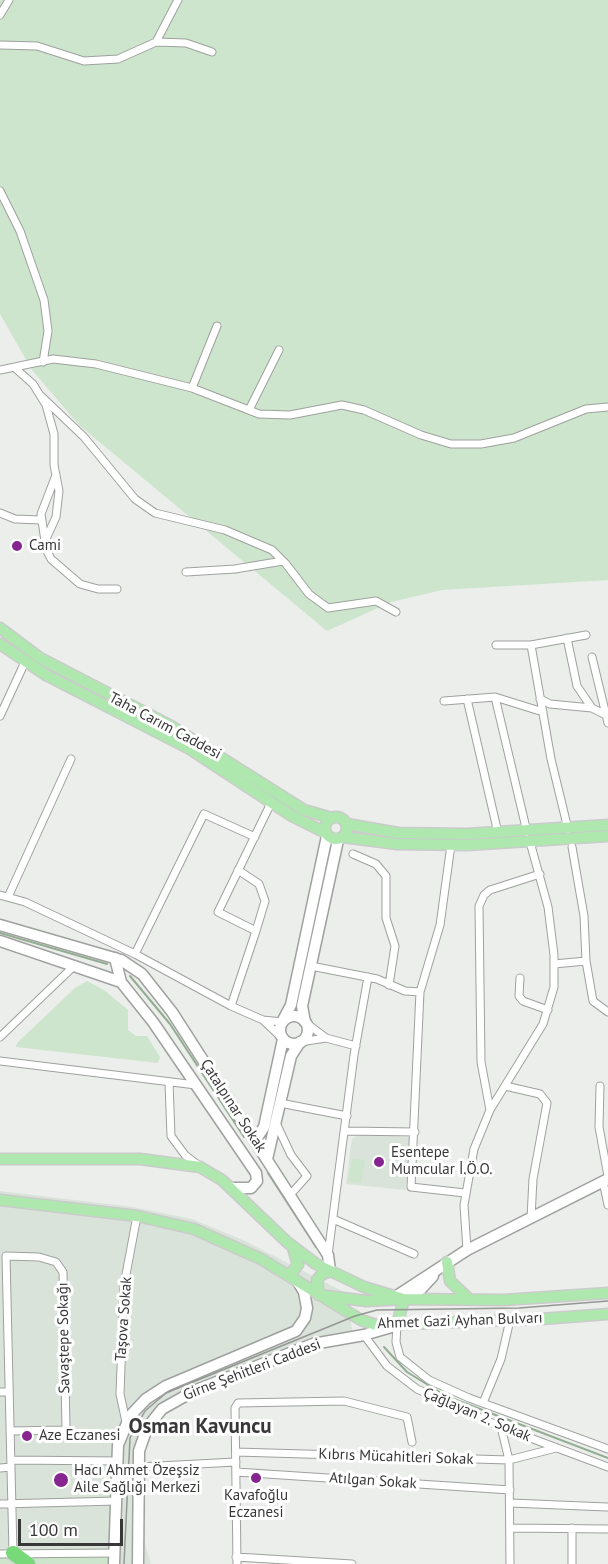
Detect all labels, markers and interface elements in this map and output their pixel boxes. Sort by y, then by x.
place label: Cami [29,537,61,555]
marker: Cami [10,539,24,553]
street label: Taha Carım Caddesi [106,689,224,763]
street label: Çatalpınar Sokak [196,1056,270,1156]
place label: Esentepe Mumcular İ.Ö.O. [391,1144,493,1179]
marker: Esentepe Mumcular İ.Ö.O. [372,1155,386,1169]
street label: Taşova Sokak [112,1276,136,1362]
street label: Savaştepe Sokağı [54,1282,74,1394]
street label: Ahmet Gazi Ayhan Bulvarı [377,1309,543,1333]
street label: Girne Şehitleri Caddesi [181,1335,323,1405]
street label: Çağlayan 2. Sokak [420,1384,534,1446]
district label: Osman Kavuncu [128,1414,272,1440]
place label: Aze Eczanesi [39,1427,120,1445]
marker: Aze Eczanesi [20,1429,34,1443]
street label: Kıbrıs Mücahitleri Sokak [318,1445,474,1469]
place label: Hacı Ahmet Özeşsiz Aile Sağlığı Merkezi [74,1462,201,1497]
street label: Atılgan Sokak [329,1469,417,1493]
marker: Hacı Ahmet Özeşsiz Aile Sağlığı Merkezi [52,1471,70,1489]
marker: Kavafoğlu Eczanesi [249,1471,263,1485]
place label: Kavafoğlu Eczanesi [224,1487,288,1522]
scale bar [21,1507,126,1545]
text: 100 m [29,1518,78,1541]

